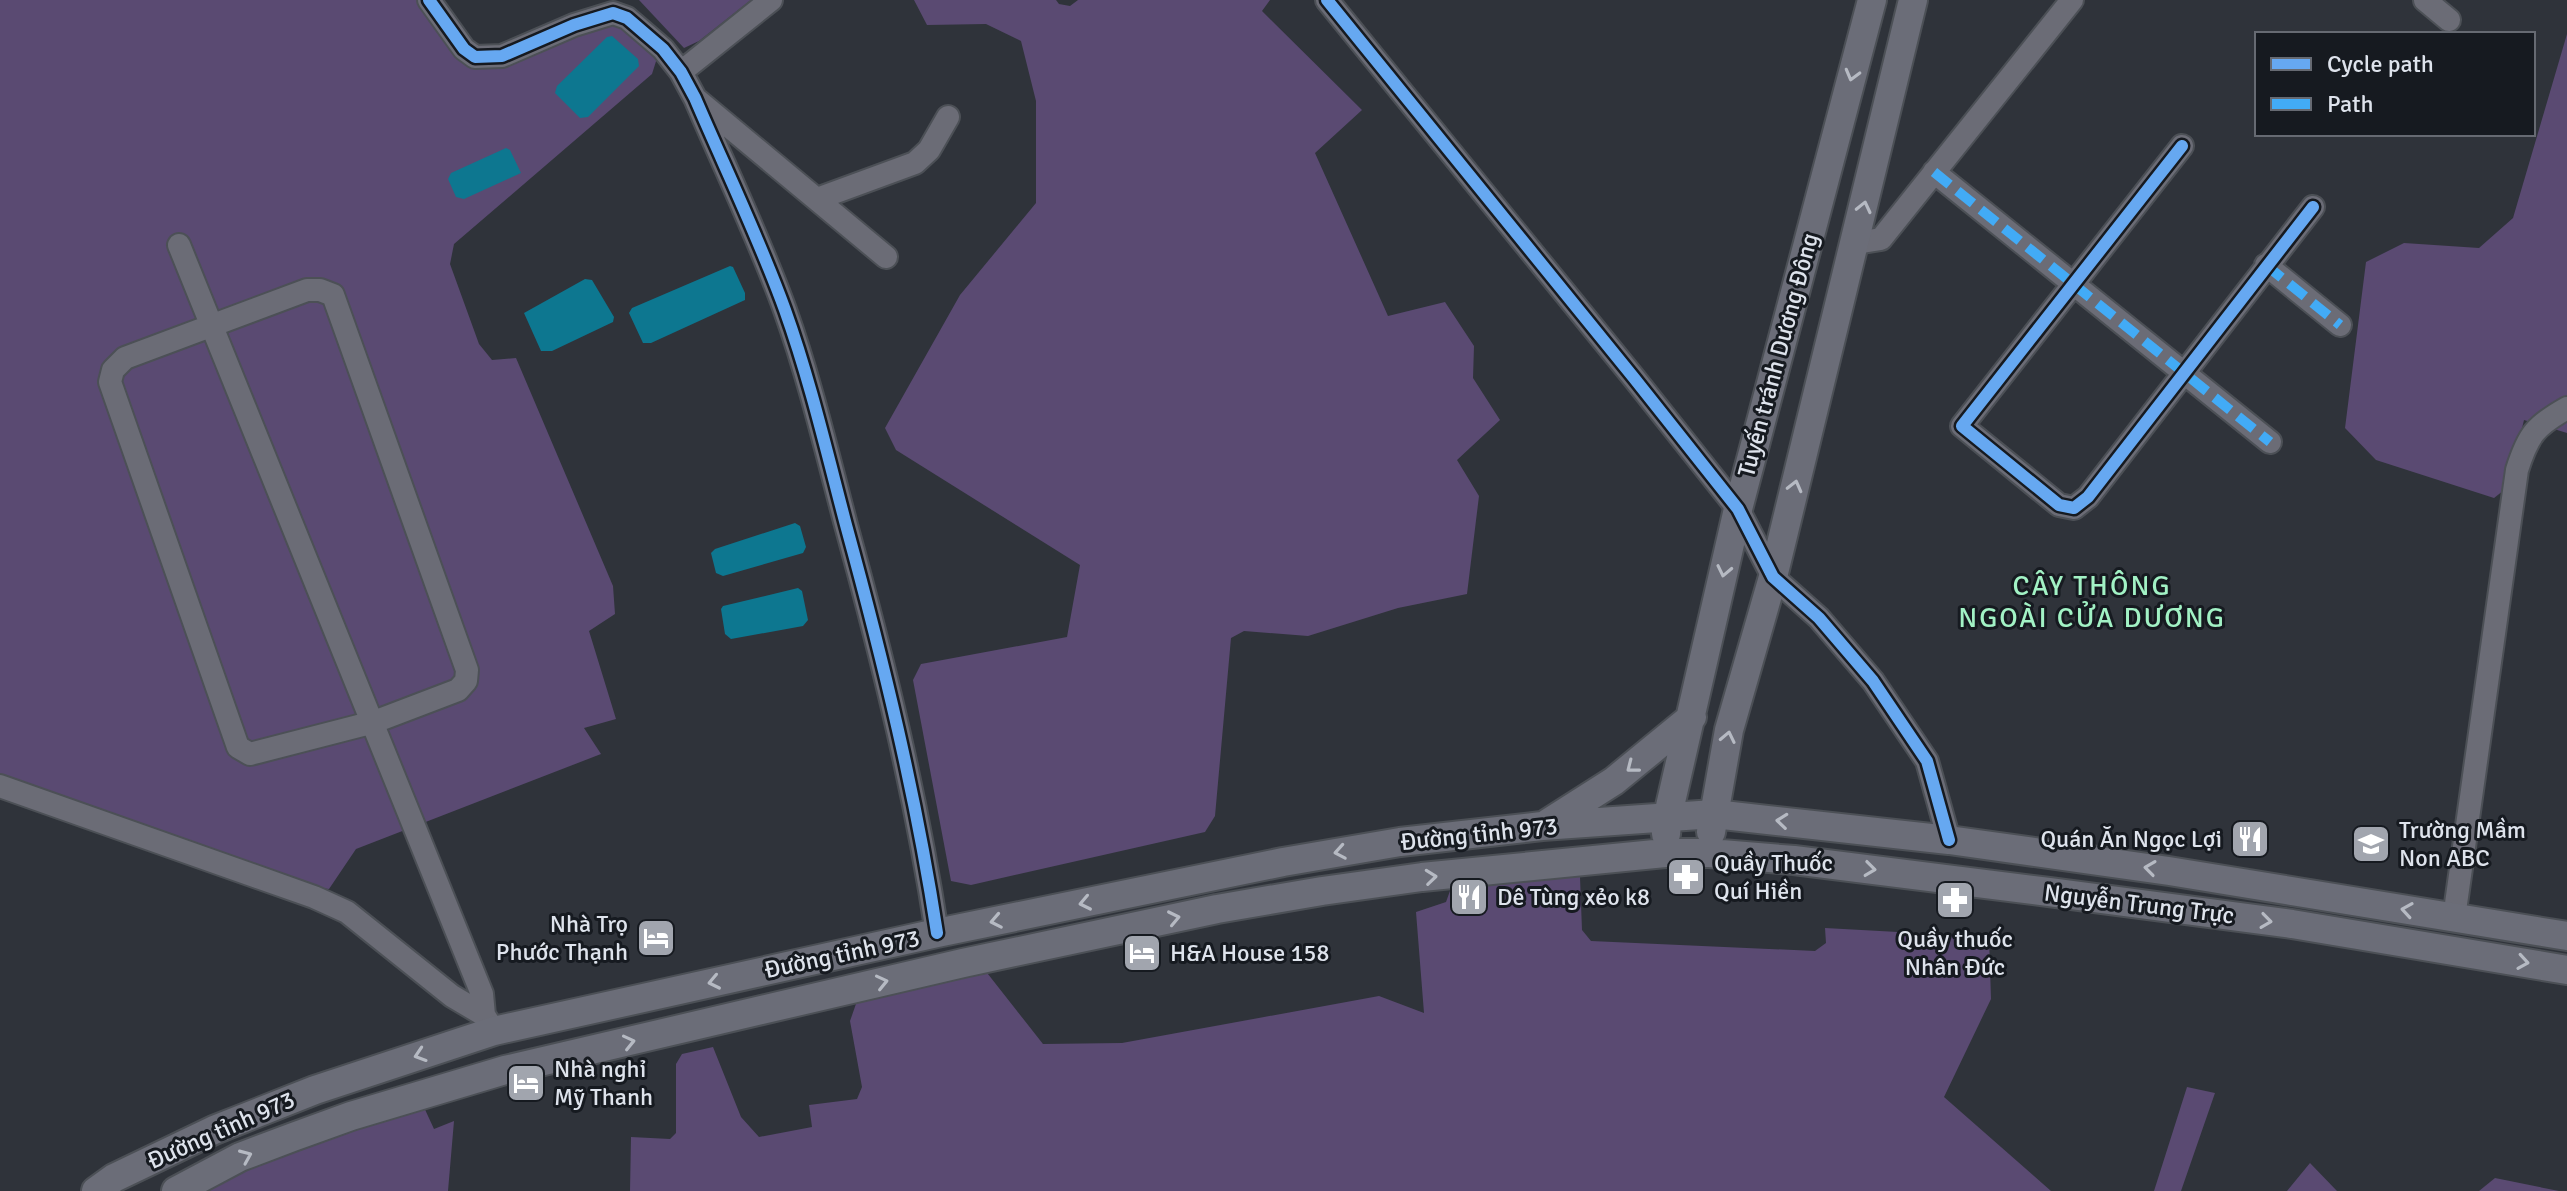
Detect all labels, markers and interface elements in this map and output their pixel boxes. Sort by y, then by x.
legend [2255,32,2535,136]
text: Cycle path [2327,49,2434,79]
one-way arrow [1845,68,1862,82]
text: Path [2327,89,2373,119]
one-way arrow [1855,200,1872,214]
street label: Tuyến tránh Dương Đông [1731,230,1825,480]
one-way arrow [1786,480,1803,494]
one-way arrow [1716,564,1733,577]
district label: CÂY THÔNG NGOÀI CỬA DƯƠNG [1958,569,2226,635]
one-way arrow [1718,730,1735,744]
one-way arrow [1627,757,1641,772]
street label: Đường tỉnh 973 [1399,811,1559,857]
one-way arrow [1775,813,1788,830]
place label: Trường Mầm Non ABC [2399,815,2526,873]
restaurant icon: Quán Ăn Ngọc Lợi [2229,818,2271,860]
school or university icon: Trường Mầm Non ABC [2350,823,2392,865]
place label: Quán Ăn Ngọc Lợi [2040,824,2222,854]
one-way arrow [1333,843,1347,860]
place label: Quầy Thuốc Quí Hiền [1714,848,1833,906]
pharmacy icon: Quầy Thuốc Quí Hiền [1665,856,1707,898]
one-way arrow [2144,860,2157,877]
one-way arrow [1864,861,1877,878]
one-way arrow [1425,868,1438,885]
restaurant icon: Dê Tùng xẻo k8 [1448,876,1490,918]
street label: Nguyễn Trung Trực [2042,877,2236,931]
pharmacy icon: Quầy thuốc Nhân Đức [1934,879,1976,921]
place label: Dê Tùng xẻo k8 [1497,882,1650,912]
one-way arrow [1079,894,1092,911]
one-way arrow [2400,902,2414,919]
place label: Nhà Trọ Phước Thạnh [496,909,628,967]
one-way arrow [1167,910,1180,927]
one-way arrow [990,912,1004,929]
one-way arrow [2259,912,2273,929]
hotel icon: Nhà Trọ Phước Thạnh [635,917,677,959]
street label: Đường tỉnh 973 [762,923,922,985]
place label: Quầy thuốc Nhân Đức [1897,924,2013,982]
hotel icon: H&A House 158 [1121,932,1163,974]
place label: H&A House 158 [1170,938,1329,968]
one-way arrow [2516,953,2530,970]
one-way arrow [708,973,722,990]
one-way arrow [874,975,888,992]
one-way arrow [621,1034,635,1051]
one-way arrow [414,1046,428,1062]
place label: Nhà nghỉ Mỹ Thanh [554,1054,653,1112]
hotel icon: Nhà nghỉ Mỹ Thanh [505,1062,547,1104]
street label: Đường tỉnh 973 [143,1084,299,1176]
one-way arrow [238,1149,252,1165]

